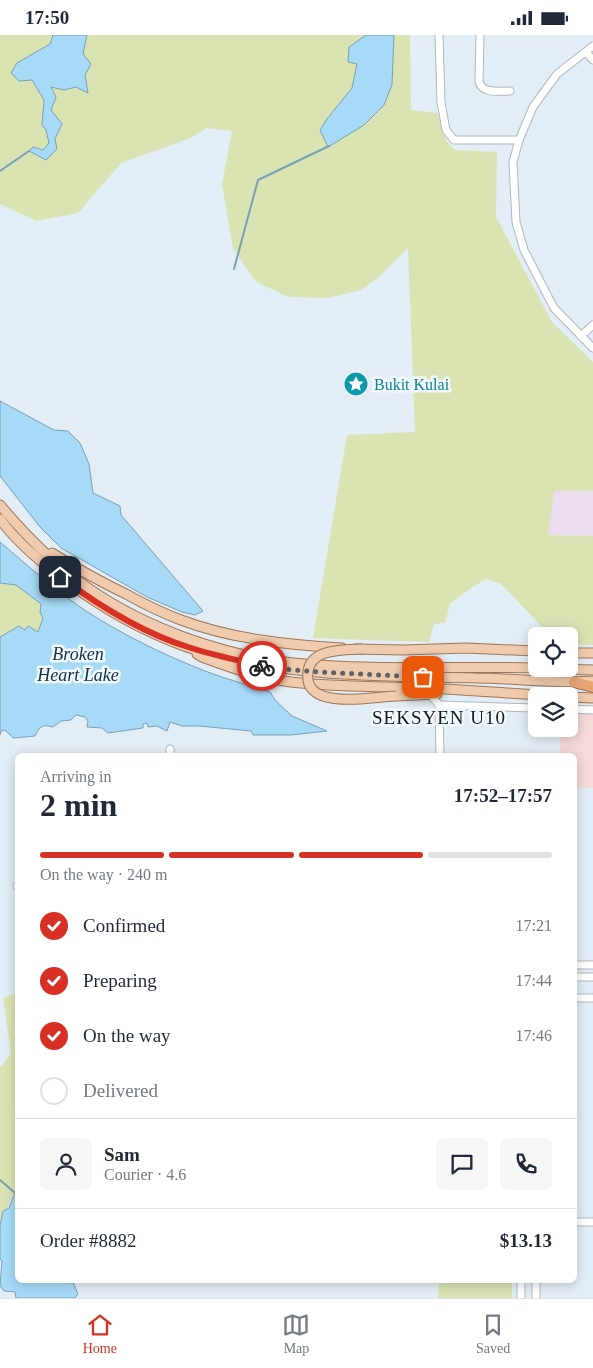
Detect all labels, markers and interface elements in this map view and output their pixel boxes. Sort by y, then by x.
text: 17:50 [25,7,69,28]
place icon: Bukit Kulai [343,371,369,397]
place label: Bukit Kulai [374,376,450,393]
pin [39,556,81,598]
icon: home [46,563,74,591]
map controls [528,627,578,737]
button: locate [528,627,578,677]
courier [237,641,287,691]
water label: Broken Heart Lake [36,644,119,685]
icon: bike [248,652,276,680]
pin [402,656,444,698]
icon: bag [409,663,437,691]
button: layers [528,687,578,737]
district label: SEKSYEN U10 [372,707,506,728]
text: Arriving in [40,768,112,785]
text: 17:52–17:57 [454,785,552,806]
text: 2 min [40,787,117,823]
text: On the way · 240 m [40,866,168,883]
icon: check [40,912,68,940]
text: Confirmed [83,915,165,936]
text: 17:21 [516,917,552,934]
icon: check [40,967,68,995]
text: Preparing [83,970,157,991]
text: 17:44 [516,972,552,989]
icon: check [40,1022,68,1050]
text: On the way [83,1025,171,1046]
text: 17:46 [516,1027,552,1044]
text: Delivered [83,1080,158,1101]
button: person [40,1138,92,1190]
button: chat [436,1138,488,1190]
button: phone [500,1138,552,1190]
text: Sam [104,1144,140,1165]
text: Courier · 4.6 [104,1166,186,1183]
text: Order #8882 [40,1230,137,1251]
text: $13.13 [500,1230,552,1251]
tab: Home [83,1311,117,1357]
tab: Map [282,1311,310,1357]
tab: Saved [476,1311,510,1357]

